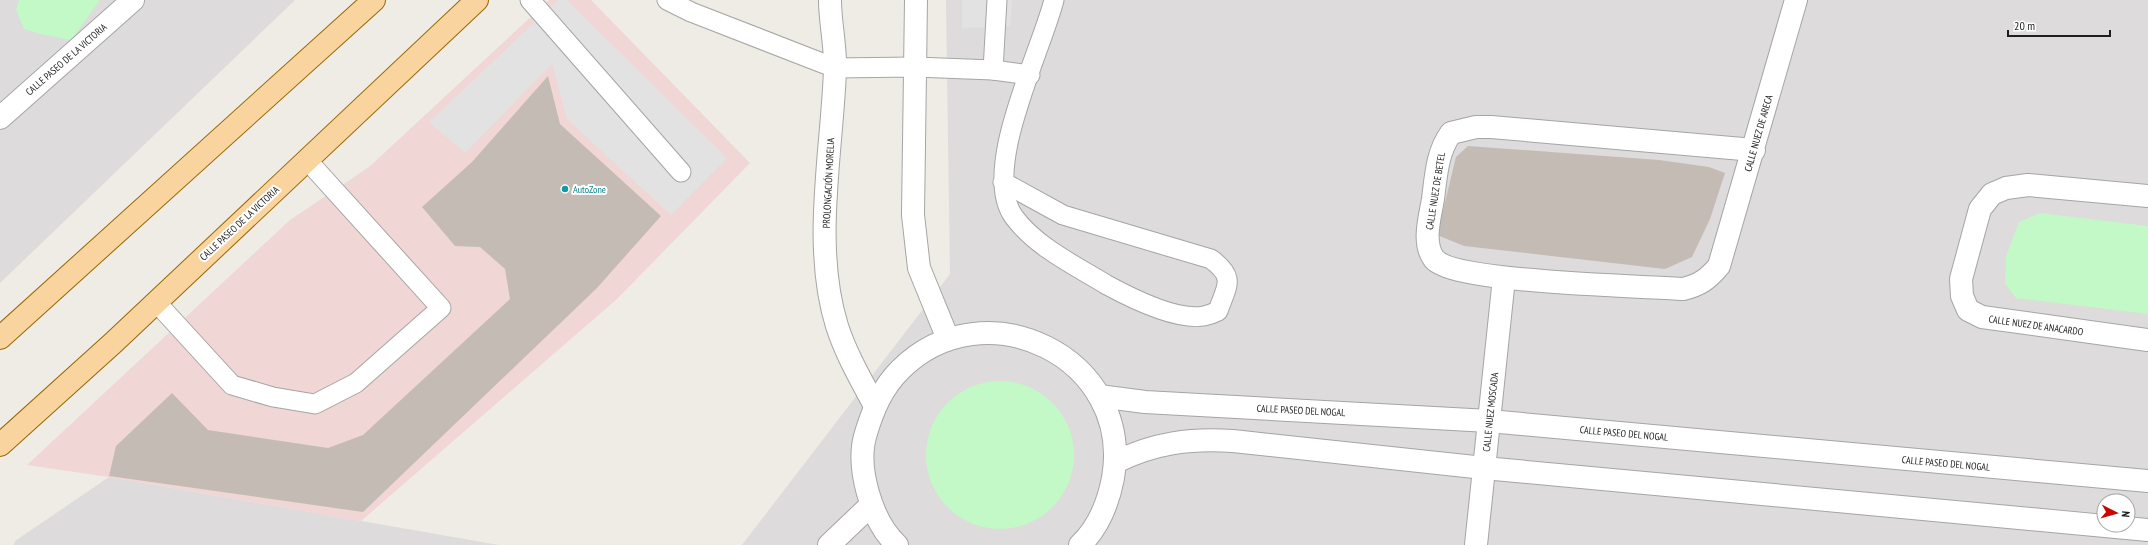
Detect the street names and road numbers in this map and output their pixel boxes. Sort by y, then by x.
street label: CALLE PASEO DE LA VICTORIA [23,20,110,98]
street label: CALLE NUEZ DE ARECA [1741,93,1776,173]
street label: PROLONGACIÓN MORELIA [820,137,837,229]
street label: CALLE NUEZ DE BETEL [1423,150,1448,231]
street label: CALLE PASEO DE LA VICTORIA [197,183,282,263]
street label: CALLE NUEZ DE ANACARDO [1988,312,2085,339]
street label: CALLE NUEZ MOSCADA [1480,371,1501,452]
street label: CALLE PASEO DEL NOGAL [1256,402,1346,419]
street label: CALLE PASEO DEL NOGAL [1579,423,1670,444]
street label: CALLE PASEO DEL NOGAL [1901,453,1992,474]

